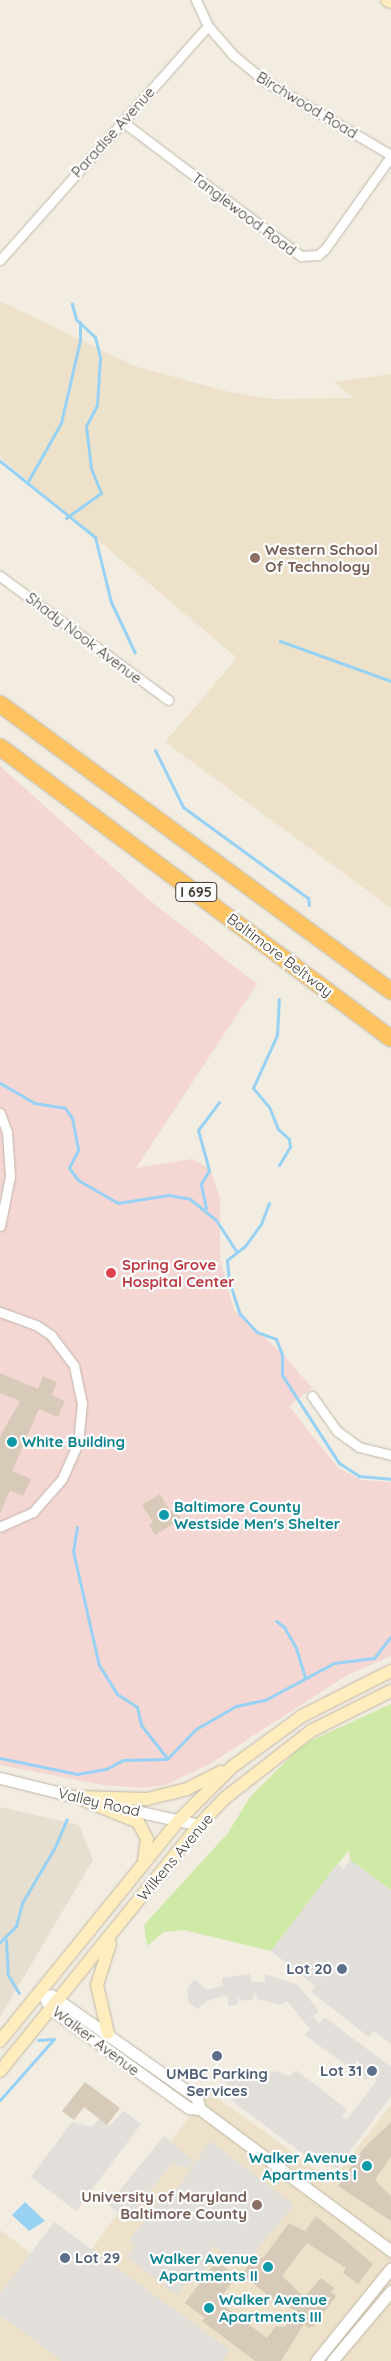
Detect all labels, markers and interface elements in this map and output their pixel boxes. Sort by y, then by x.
street label: Birchwood Road [253,68,361,142]
street label: Paradise Avenue [68,83,158,181]
street label: Tanglewood Road [188,169,300,259]
place label: Western School Of Technology [265,540,378,575]
marker: Western School Of Technology [249,552,261,564]
street label: Shady Nook Avenue [23,589,145,687]
road number: I 695 [175,880,217,904]
street label: Baltimore Beltway [224,909,336,1001]
place label: Spring Grove Hospital Center [122,1255,235,1290]
marker: Spring Grove Hospital Center [104,1266,118,1280]
place label: White Building [22,1433,125,1451]
marker: White Building [6,1436,18,1448]
place label: Baltimore County Westside Men's Shelter [174,1497,340,1532]
marker: Baltimore County Westside Men's Shelter [158,1509,170,1521]
street label: Valley Road [56,1784,142,1820]
street label: Wilkens Avenue [133,1810,217,1904]
place label: Lot 20 [286,1960,332,1978]
marker: Lot 20 [336,1963,348,1975]
street label: Walker Avenue [49,2002,143,2080]
marker: UMBC Parking Services [211,2050,223,2062]
place label: Lot 31 [320,2062,362,2080]
place label: UMBC Parking Services [166,2064,268,2099]
marker: Lot 31 [366,2065,378,2077]
place label: Walker Avenue Apartments I [249,2148,357,2183]
marker: Walker Avenue Apartments I [361,2160,373,2172]
place label: University of Maryland Baltimore County [81,2187,247,2222]
marker: University of Maryland Baltimore County [251,2199,263,2211]
place label: Lot 29 [75,2249,120,2267]
place label: Walker Avenue Apartments II [150,2249,258,2284]
marker: Lot 29 [59,2252,71,2264]
marker: Walker Avenue Apartments II [262,2261,274,2273]
place label: Walker Avenue Apartments III [219,2290,327,2325]
marker: Walker Avenue Apartments III [203,2302,215,2314]

